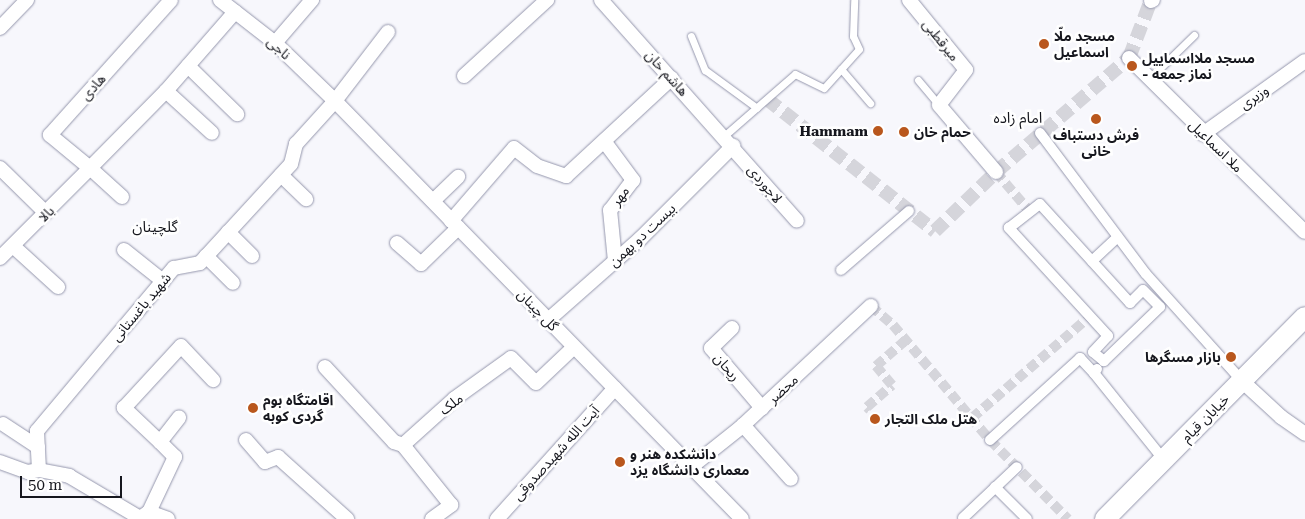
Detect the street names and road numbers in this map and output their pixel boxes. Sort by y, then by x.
street label: میرقطبی [919,16,963,64]
street label: ناجی [264,33,294,63]
street label: هاشم خان [642,46,692,100]
street label: هادی [77,70,109,104]
street label: وزیری [1236,81,1272,113]
street label: ملا اسماعیل [1186,116,1246,176]
street label: لاجوردی [744,161,786,207]
street label: مهر [607,183,633,209]
street label: بیست دو بهمن [605,200,679,270]
street label: بالا [34,202,58,226]
street label: شهید باغستانی [107,269,175,345]
street label: گل چینان [514,286,562,334]
street label: ریحان [710,350,744,384]
street label: محضر [764,371,802,407]
street label: ملک [436,390,466,418]
street label: خیابان قیام [1178,391,1232,445]
street label: آیت الله شهیدصدوقی [509,402,603,504]

